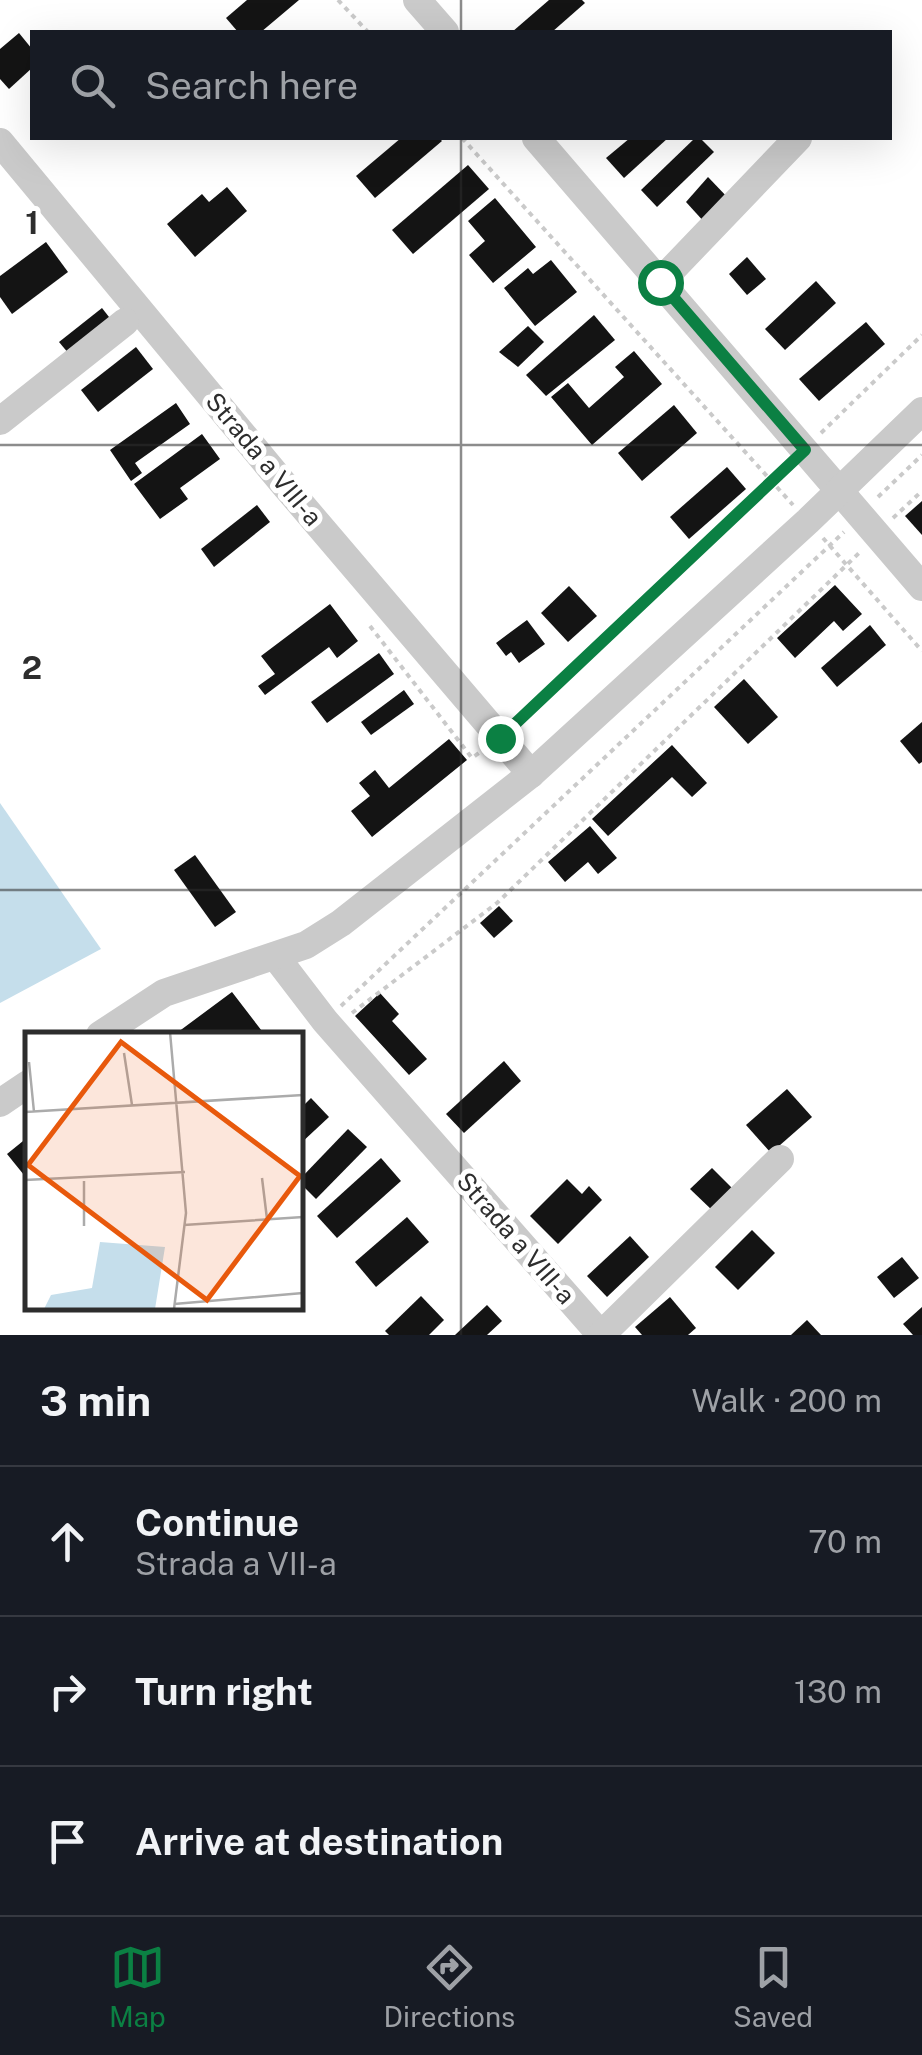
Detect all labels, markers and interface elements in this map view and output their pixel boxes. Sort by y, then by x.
search box [30,30,892,140]
icon: search [65,58,120,113]
text: Search here [145,63,358,108]
text: 1 [25,204,39,241]
route start [638,260,684,306]
street label: Strada a VIII-a [200,386,328,532]
text: 2 [22,649,42,686]
route end [478,716,524,762]
inset map [25,1032,302,1310]
street label: Strada a VIII-a [451,1166,581,1310]
text: 3 min [40,1376,151,1425]
text: Walk · 200 m [692,1382,882,1419]
text: Continue [135,1500,299,1545]
icon: ahead [40,1514,95,1569]
text: 70 m [808,1523,882,1560]
text: Strada a VII-a [135,1545,337,1582]
icon: right [40,1664,95,1719]
text: Turn right [135,1669,313,1714]
text: 130 m [794,1673,882,1710]
icon: arrive [40,1814,95,1869]
text: Arrive at destination [135,1819,503,1864]
tab: Map [109,1940,166,2033]
tab: Directions [384,1940,515,2033]
tab: Saved [733,1940,813,2033]

